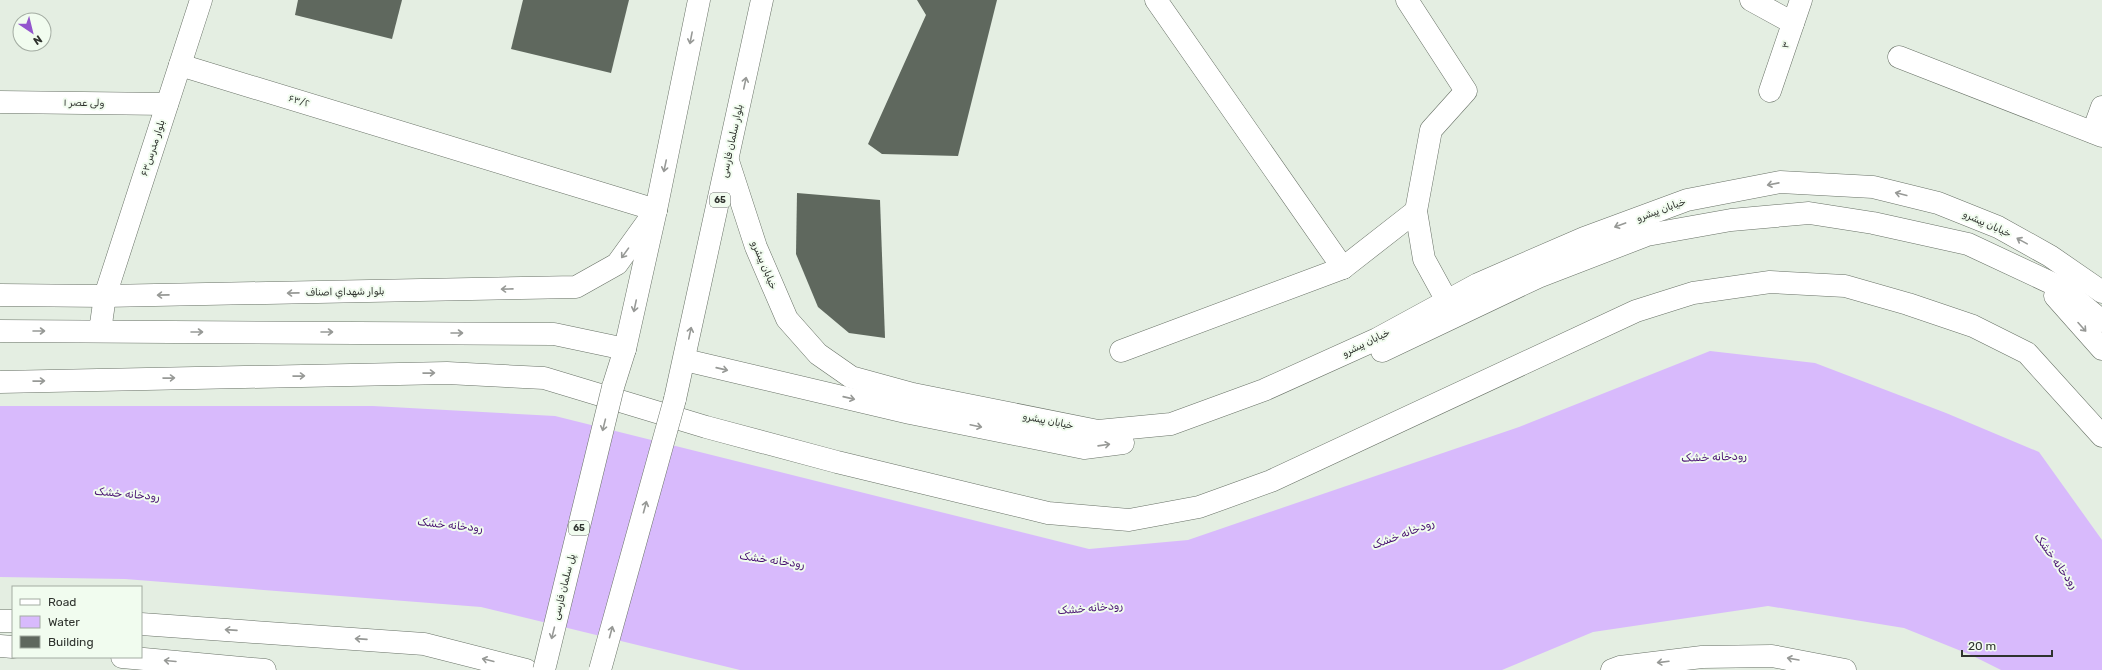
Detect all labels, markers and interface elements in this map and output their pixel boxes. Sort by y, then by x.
north arrow [12,12,52,52]
one-way arrow [687,31,695,44]
text: N [30,32,44,47]
street label: ۳ [1779,40,1793,50]
one-way arrow [741,77,749,90]
street label: ۶۳/۲ [287,92,311,110]
street label: ولی عصر ۱ [64,97,105,109]
street label: بلوار سلمان فارسی [718,103,746,179]
street label: بلوار مدرس۶۳ [138,118,168,178]
one-way arrow [661,159,669,172]
one-way arrow [1766,180,1779,188]
one-way arrow [1895,190,1908,197]
road number: 65 [710,193,730,207]
street label: خیابان پیشرو [1635,196,1688,225]
street label: خیابان پیشرو [1961,208,2013,241]
one-way arrow [1615,221,1627,229]
one-way arrow [2016,236,2028,244]
street label: خیابان پیشرو [747,239,780,291]
one-way arrow [621,247,629,258]
street label: بلوار شهداي اصناف [306,285,384,300]
one-way arrow [501,285,514,292]
one-way arrow [287,289,300,296]
one-way arrow [157,291,170,299]
one-way arrow [630,300,638,313]
one-way arrow [2078,322,2087,332]
street label: خیابان پیشرو [1340,326,1392,361]
one-way arrow [32,327,45,335]
one-way arrow [687,327,695,340]
one-way arrow [190,328,203,336]
one-way arrow [320,329,333,336]
one-way arrow [450,329,463,337]
one-way arrow [716,365,729,373]
one-way arrow [422,370,435,377]
one-way arrow [292,372,305,380]
one-way arrow [162,374,175,382]
one-way arrow [32,377,45,385]
one-way arrow [842,395,855,403]
street label: خیابان پیشرو [1021,410,1074,433]
one-way arrow [600,418,607,431]
one-way arrow [969,422,982,430]
one-way arrow [1097,441,1110,449]
water label: رودخانه خشک [1681,449,1747,466]
water label: رودخانه خشک [94,485,161,504]
one-way arrow [642,501,649,514]
water label: رودخانه خشک [417,515,484,536]
water label: رودخانه خشک [1370,516,1437,553]
road number: 65 [569,521,589,535]
water label: رودخانه خشک [2031,531,2081,592]
water label: رودخانه خشک [738,549,806,572]
street label: پل سلمان فارسی [550,552,579,622]
legend [12,586,142,658]
text: Road [48,595,76,609]
water label: رودخانه خشک [1057,599,1124,618]
text: Water [48,615,80,629]
one-way arrow [225,626,238,633]
one-way arrow [549,626,556,639]
one-way arrow [608,626,615,639]
scale bar [1962,632,2052,658]
text: Building [48,635,94,649]
one-way arrow [355,636,368,643]
text: 20 m [1968,639,1996,653]
one-way arrow [1787,655,1800,663]
one-way arrow [482,656,495,664]
one-way arrow [164,658,177,665]
one-way arrow [1657,658,1670,666]

